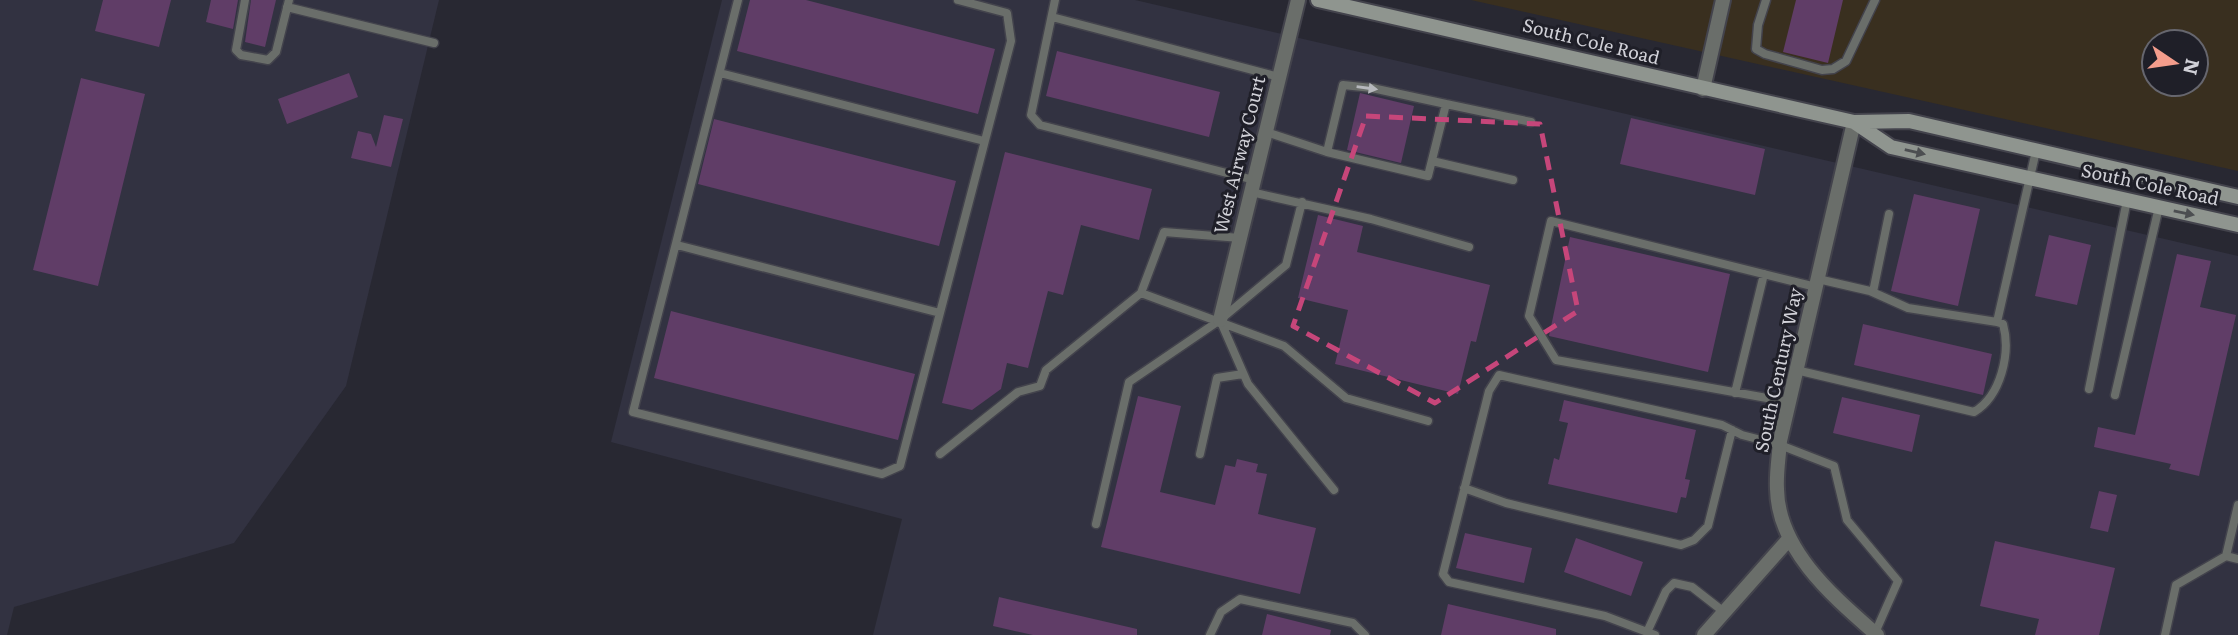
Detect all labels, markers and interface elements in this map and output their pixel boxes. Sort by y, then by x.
street label: South Cole Road [1520,10,1663,71]
north arrow [2140,28,2210,98]
text: N [2177,56,2208,78]
street label: West Airway Court [1206,72,1271,236]
one-way arrow [1356,82,1378,93]
one-way arrow [1904,147,1926,158]
street label: South Cole Road [2079,156,2222,211]
one-way arrow [2173,207,2195,218]
street label: South Century Way [1747,284,1808,454]

